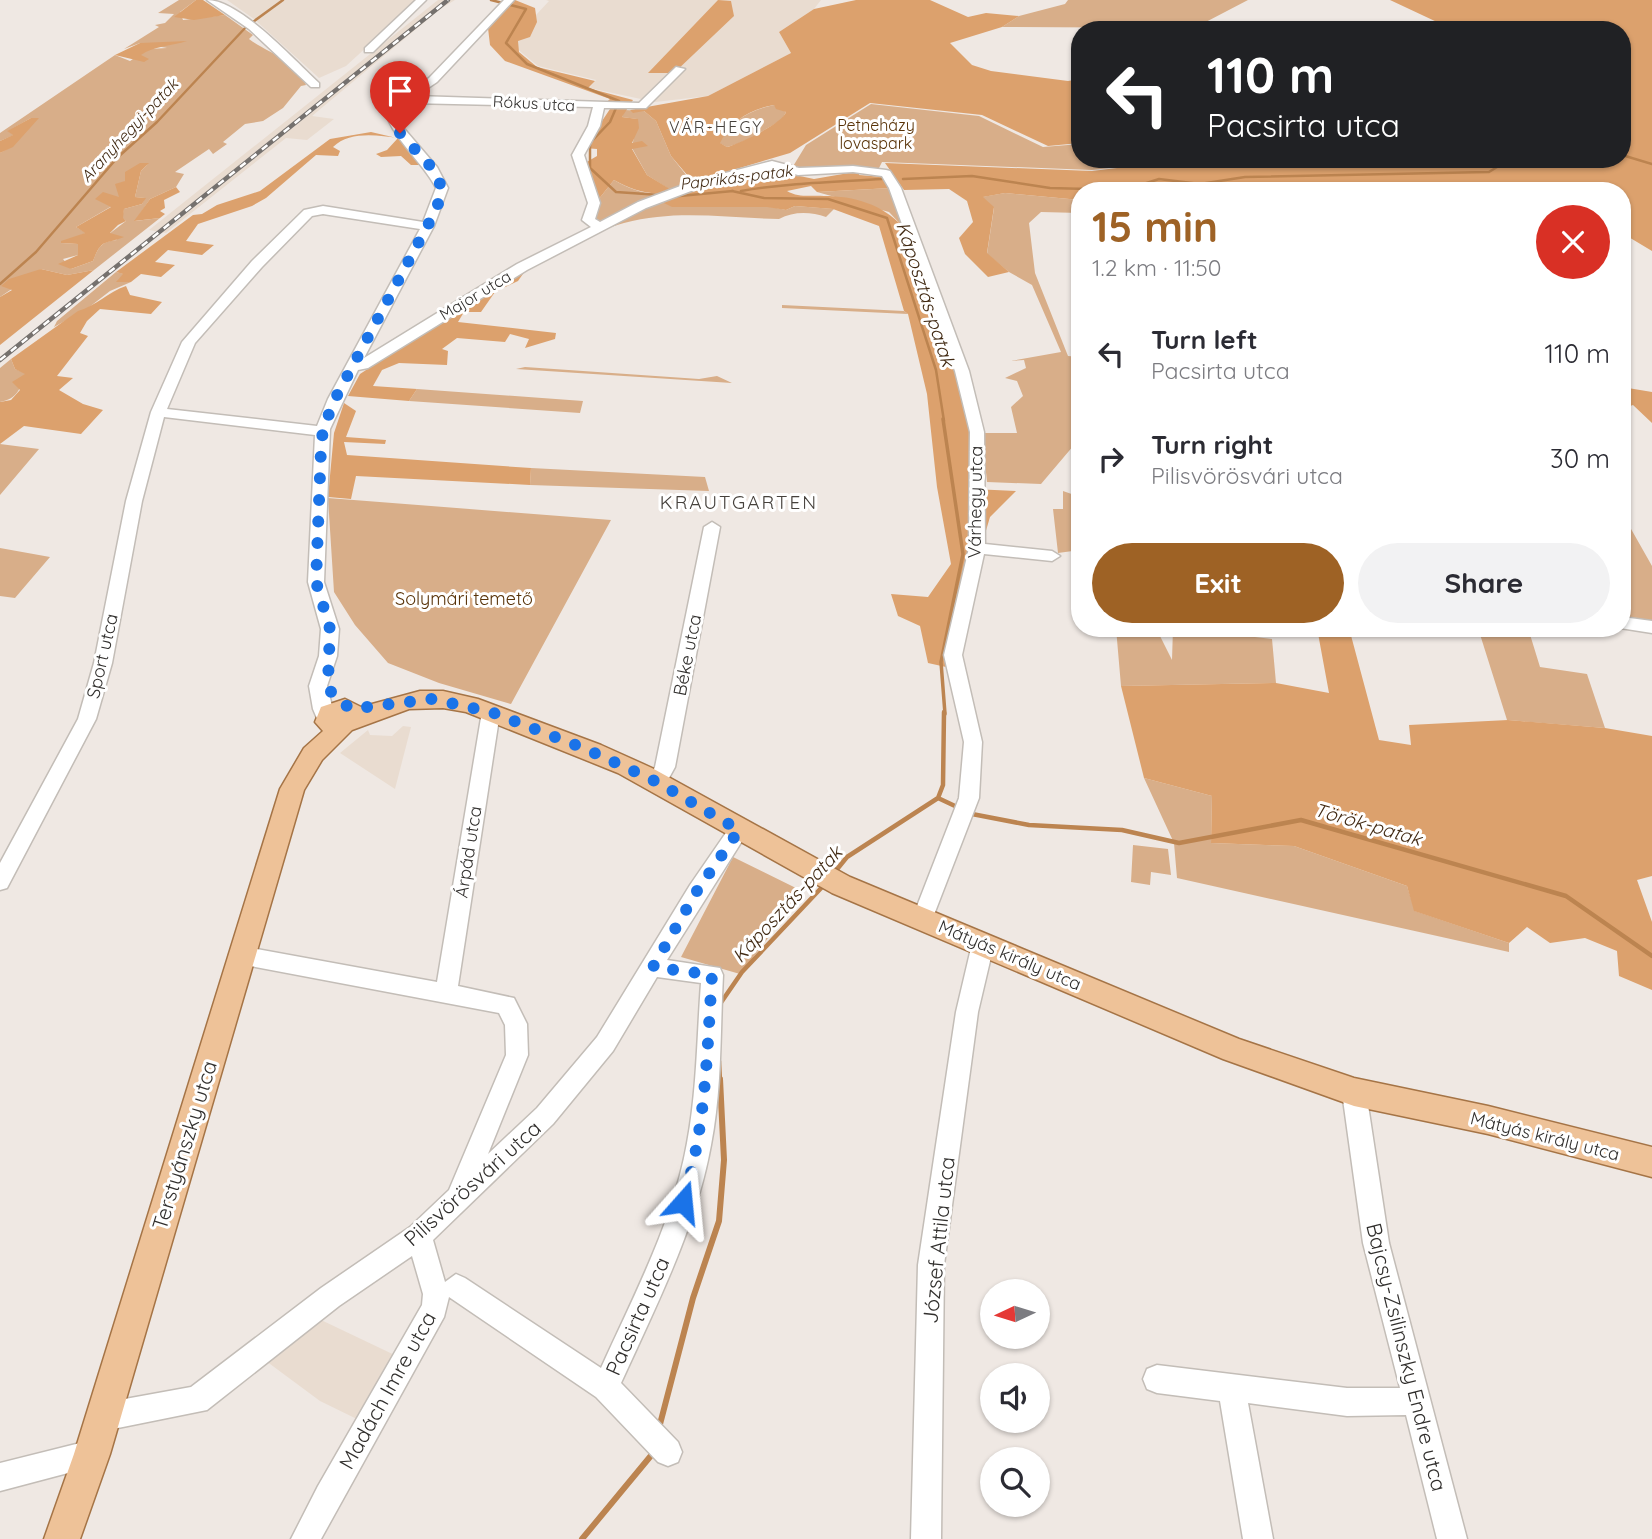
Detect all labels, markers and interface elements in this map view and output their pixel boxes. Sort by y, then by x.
text: 110 m [1207,44,1334,105]
icon: left [1092,49,1183,140]
pin [370,61,430,133]
icon: arrive [381,72,419,110]
water label: Aranyhegyi-patak [76,73,183,186]
street label: Rókus utca [492,91,576,115]
text: Pacsirta utca [1207,105,1400,145]
park label: Petneházy lovaspark [837,115,915,153]
district label: VÁR-HEGY [669,117,763,137]
water label: Paprikás-patak [678,160,795,194]
text: 15 min [1092,200,1218,253]
button: close [1536,205,1610,279]
water label: Káposztás-patak [891,219,961,371]
text: 1.2 km · 11:50 [1092,253,1222,282]
street label: Major utca [436,266,514,324]
text: Turn left [1151,323,1258,356]
icon: left [1092,335,1130,373]
text: 110 m [1544,337,1610,370]
text: Pacsirta utca [1151,356,1290,385]
text: Turn right [1151,428,1273,461]
icon: right [1092,440,1130,478]
text: 30 m [1550,442,1610,475]
street label: Várhegy utca [963,445,987,559]
text: Pilisvörösvári utca [1151,461,1343,490]
district label: KRAUTGARTEN [660,490,818,514]
button: Exit [1092,543,1344,623]
button: Share [1358,543,1610,623]
park label: Solymári temető [395,587,533,610]
street label: Sport utca [81,611,123,701]
street label: Béke utca [668,612,706,698]
water label: Török-patak [1312,797,1426,851]
street label: Árpád utca [449,804,487,900]
water label: Káposztás-patak [727,839,848,967]
street label: Mátyás király utca [935,915,1085,995]
street label: Terstyánszky utca [146,1057,222,1233]
street label: Mátyás király utca [1468,1106,1622,1166]
street label: Pilisvörösvári utca [398,1115,546,1251]
street label: József Attila utca [916,1155,960,1325]
position arrow [646,1165,720,1239]
street label: Bajcsy-Zsilinszky Endre utca [1361,1220,1453,1494]
street label: Pacsirta utca [599,1253,675,1379]
north arrow [980,1279,1050,1349]
map controls [980,1279,1050,1517]
street label: Madách Imre utca [333,1307,441,1473]
button: sound [980,1363,1050,1433]
button: search [980,1447,1050,1517]

